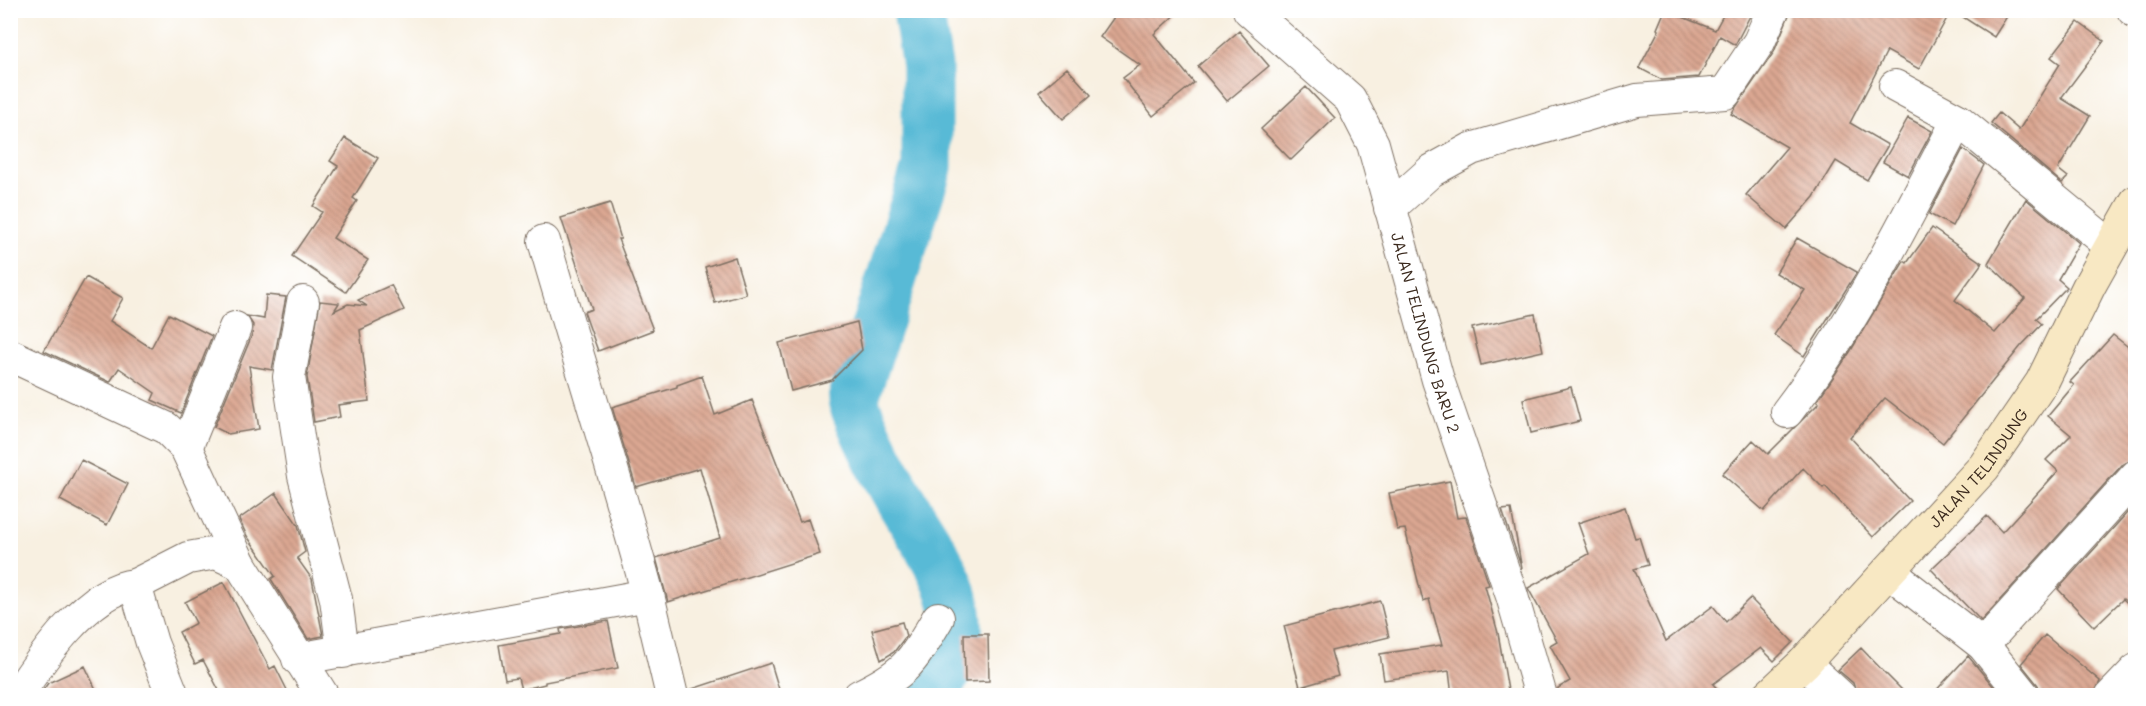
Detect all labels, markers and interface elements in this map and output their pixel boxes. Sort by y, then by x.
street label: JALAN TELINDUNG BARU 2 [1387,230,1466,436]
street label: JALAN TELINDUNG [1924,404,2032,531]

